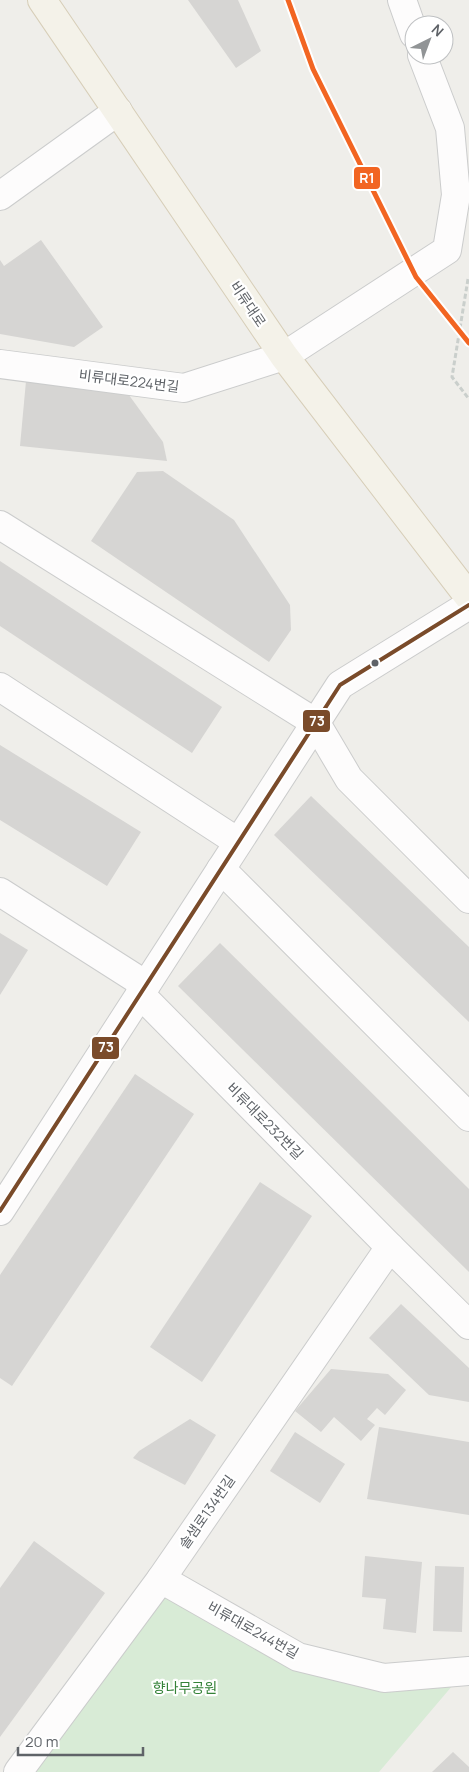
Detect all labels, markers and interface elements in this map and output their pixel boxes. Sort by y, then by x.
north arrow [404,15,454,65]
text: N [428,20,448,40]
line badge: R1 [353,166,381,190]
text: R1 [359,168,375,187]
street label: 비류대로 [226,277,271,330]
street label: 비류대로224번길 [78,365,180,396]
unlabelled marker [370,658,380,668]
line badge: 73 [302,709,331,733]
text: 73 [309,711,325,730]
line badge: 73 [91,1036,120,1060]
text: 73 [98,1037,114,1056]
street label: 비류대로232번길 [223,1078,308,1163]
street label: 솔샘로134번길 [174,1471,239,1552]
street label: 비류대로244번길 [204,1597,302,1663]
park label: 향나무공원 [153,1678,217,1697]
scale bar [18,1724,142,1756]
text: 20 m [25,1731,58,1752]

